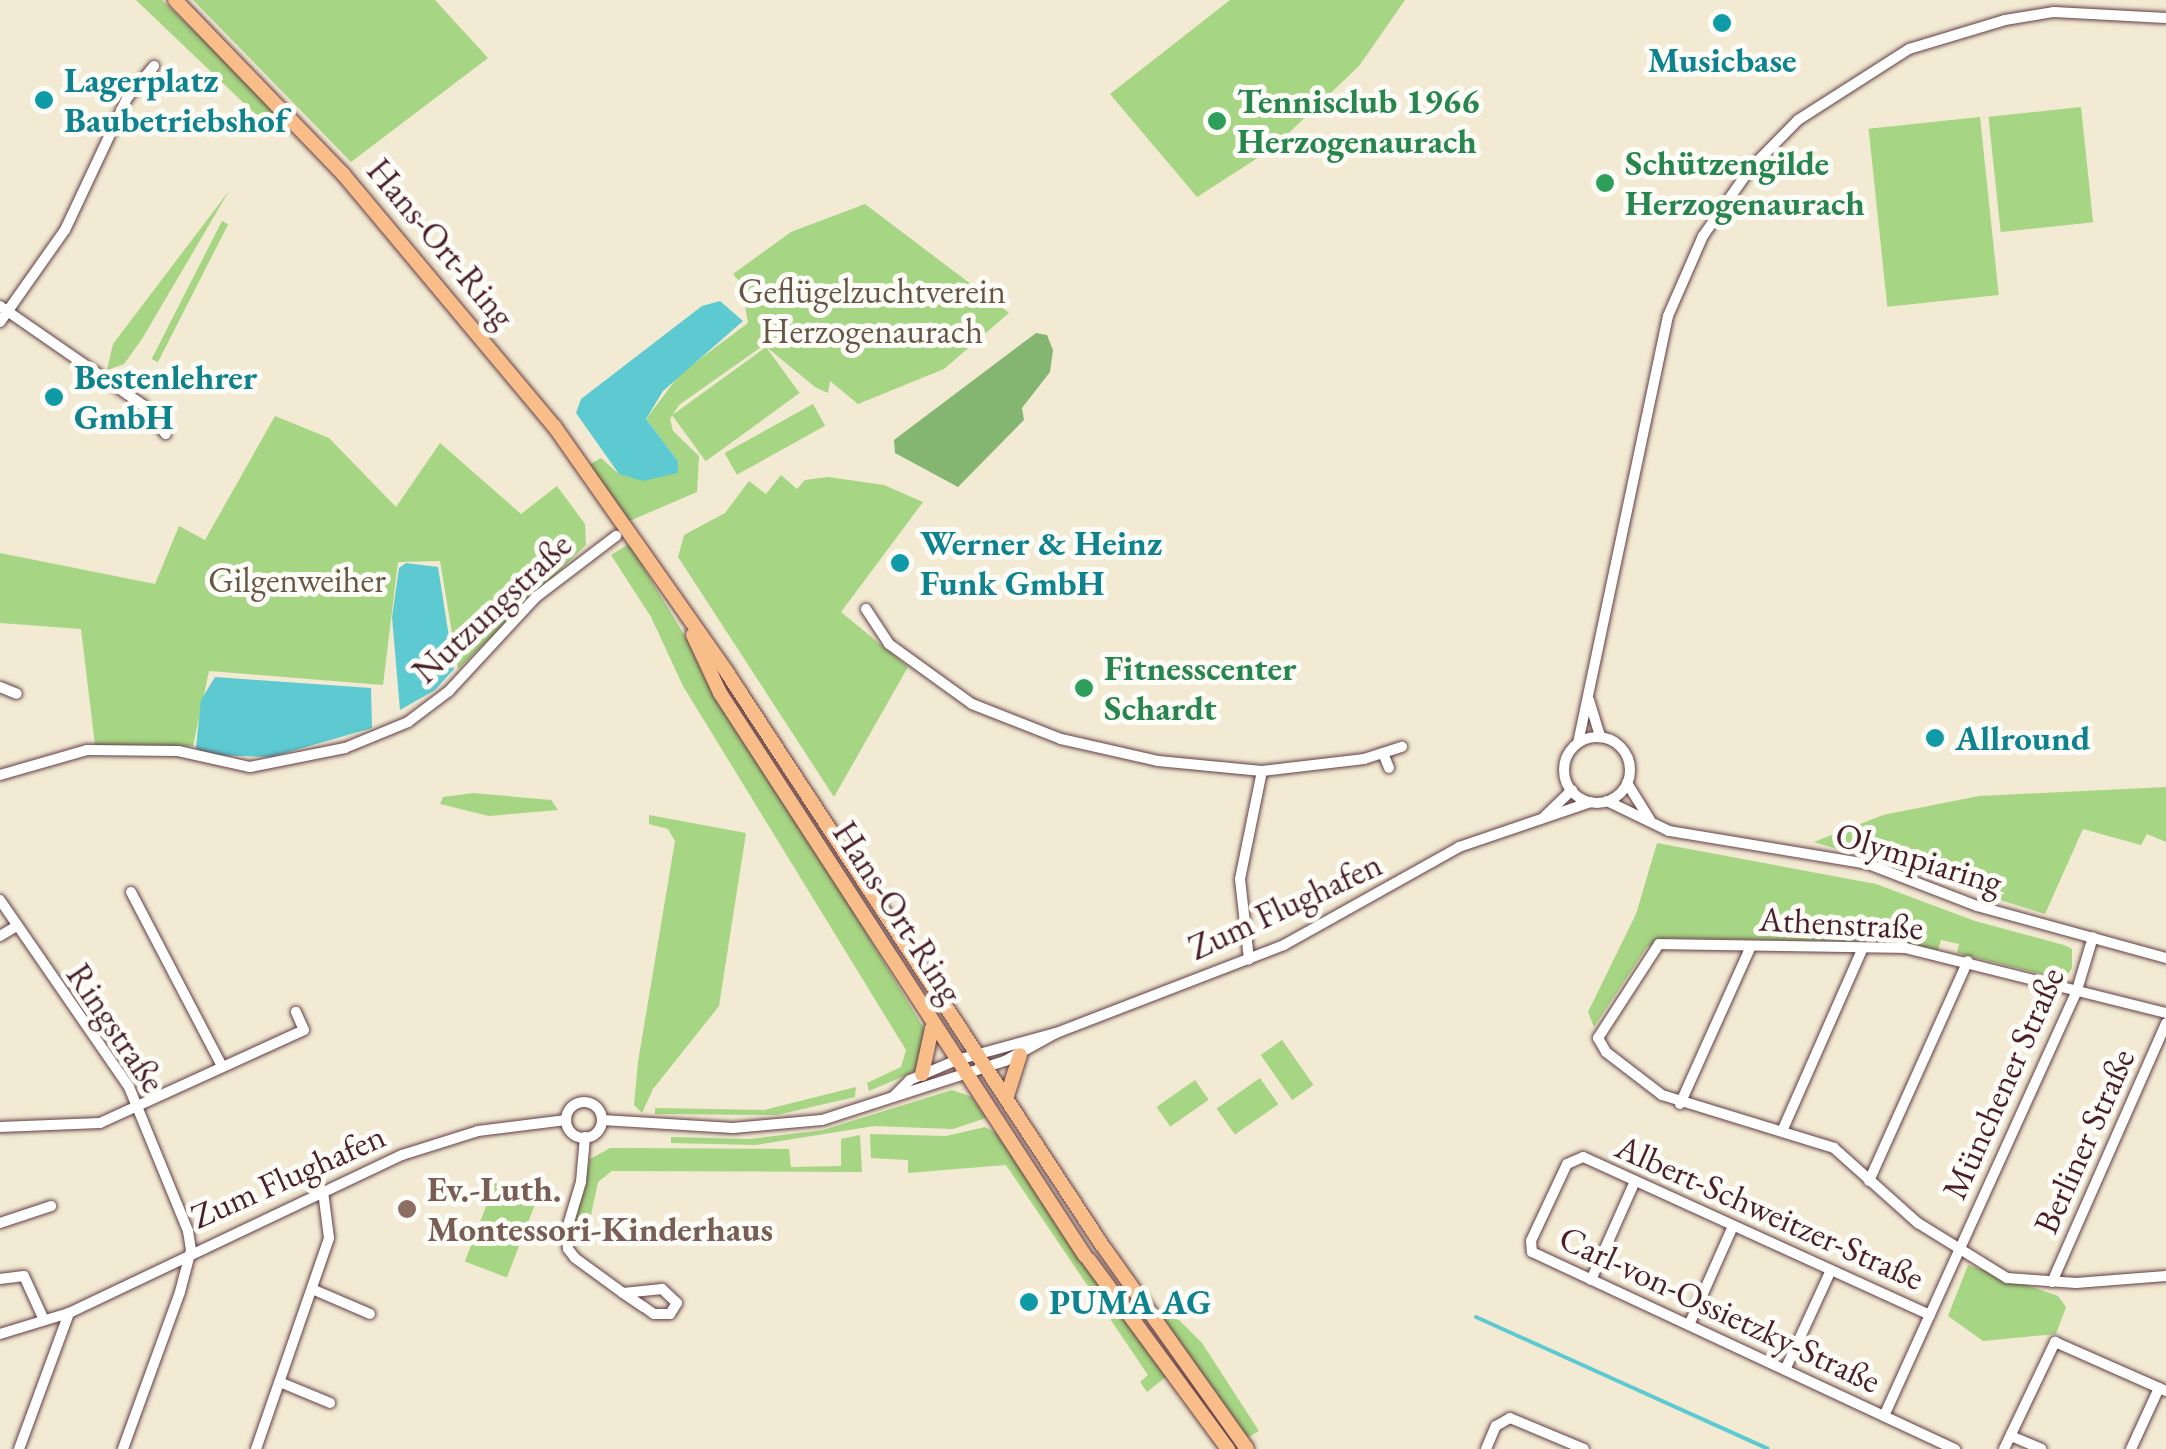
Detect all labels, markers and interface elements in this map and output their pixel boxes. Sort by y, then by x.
marker: Musicbase [1711,12,1733,34]
place label: Musicbase [1647,39,1797,81]
place label: Lagerplatz Baubetriebshof [64,59,288,141]
place label: Tennisclub 1966 Herzogenaurach [1237,80,1479,162]
marker: Lagerplatz Baubetriebshof [33,89,55,111]
marker: Tennisclub 1966 Herzogenaurach [1206,110,1228,132]
place label: Schützengilde Herzogenaurach [1625,142,1865,224]
street label: Hans-Ort-Ring [358,150,524,336]
marker: Schützengilde Herzogenaurach [1594,172,1616,194]
park label: Geflügelzuchtverein Herzogenaurach [738,270,1006,352]
place label: Bestenlehrer GmbH [74,356,257,438]
marker: Bestenlehrer GmbH [43,386,65,408]
place label: Werner & Heinz Funk GmbH [920,522,1162,604]
street label: Nutzungstraße [404,524,580,692]
marker: Werner & Heinz Funk GmbH [889,552,911,574]
park label: Gilgenweiher [208,559,386,601]
place label: Fitnesscenter Schardt [1104,647,1296,729]
marker: Fitnesscenter Schardt [1073,677,1095,699]
place label: Allround [1955,717,2090,759]
marker: Allround [1924,727,1946,749]
street label: Hans-Ort-Ring [824,813,972,1011]
street label: Olympiaring [1830,813,2008,903]
street label: Zum Flughafen [1182,843,1388,969]
street label: Athenstraße [1758,898,1924,948]
street label: Ringstraße [58,956,174,1100]
street label: Münchener Straße [1933,961,2073,1205]
street label: Berliner Straße [2025,1042,2143,1240]
street label: Zum Flughafen [184,1114,392,1238]
street label: Albert-Schweitzer-Straße [1609,1125,1931,1299]
place label: Ev.-Luth. Montessori-Kinderhaus [427,1168,773,1250]
marker: Ev.-Luth. Montessori-Kinderhaus [396,1198,418,1220]
street label: Carl-von-Ossietzky-Straße [1553,1216,1887,1402]
place label: PUMA AG [1049,1281,1212,1323]
marker: PUMA AG [1018,1291,1040,1313]

